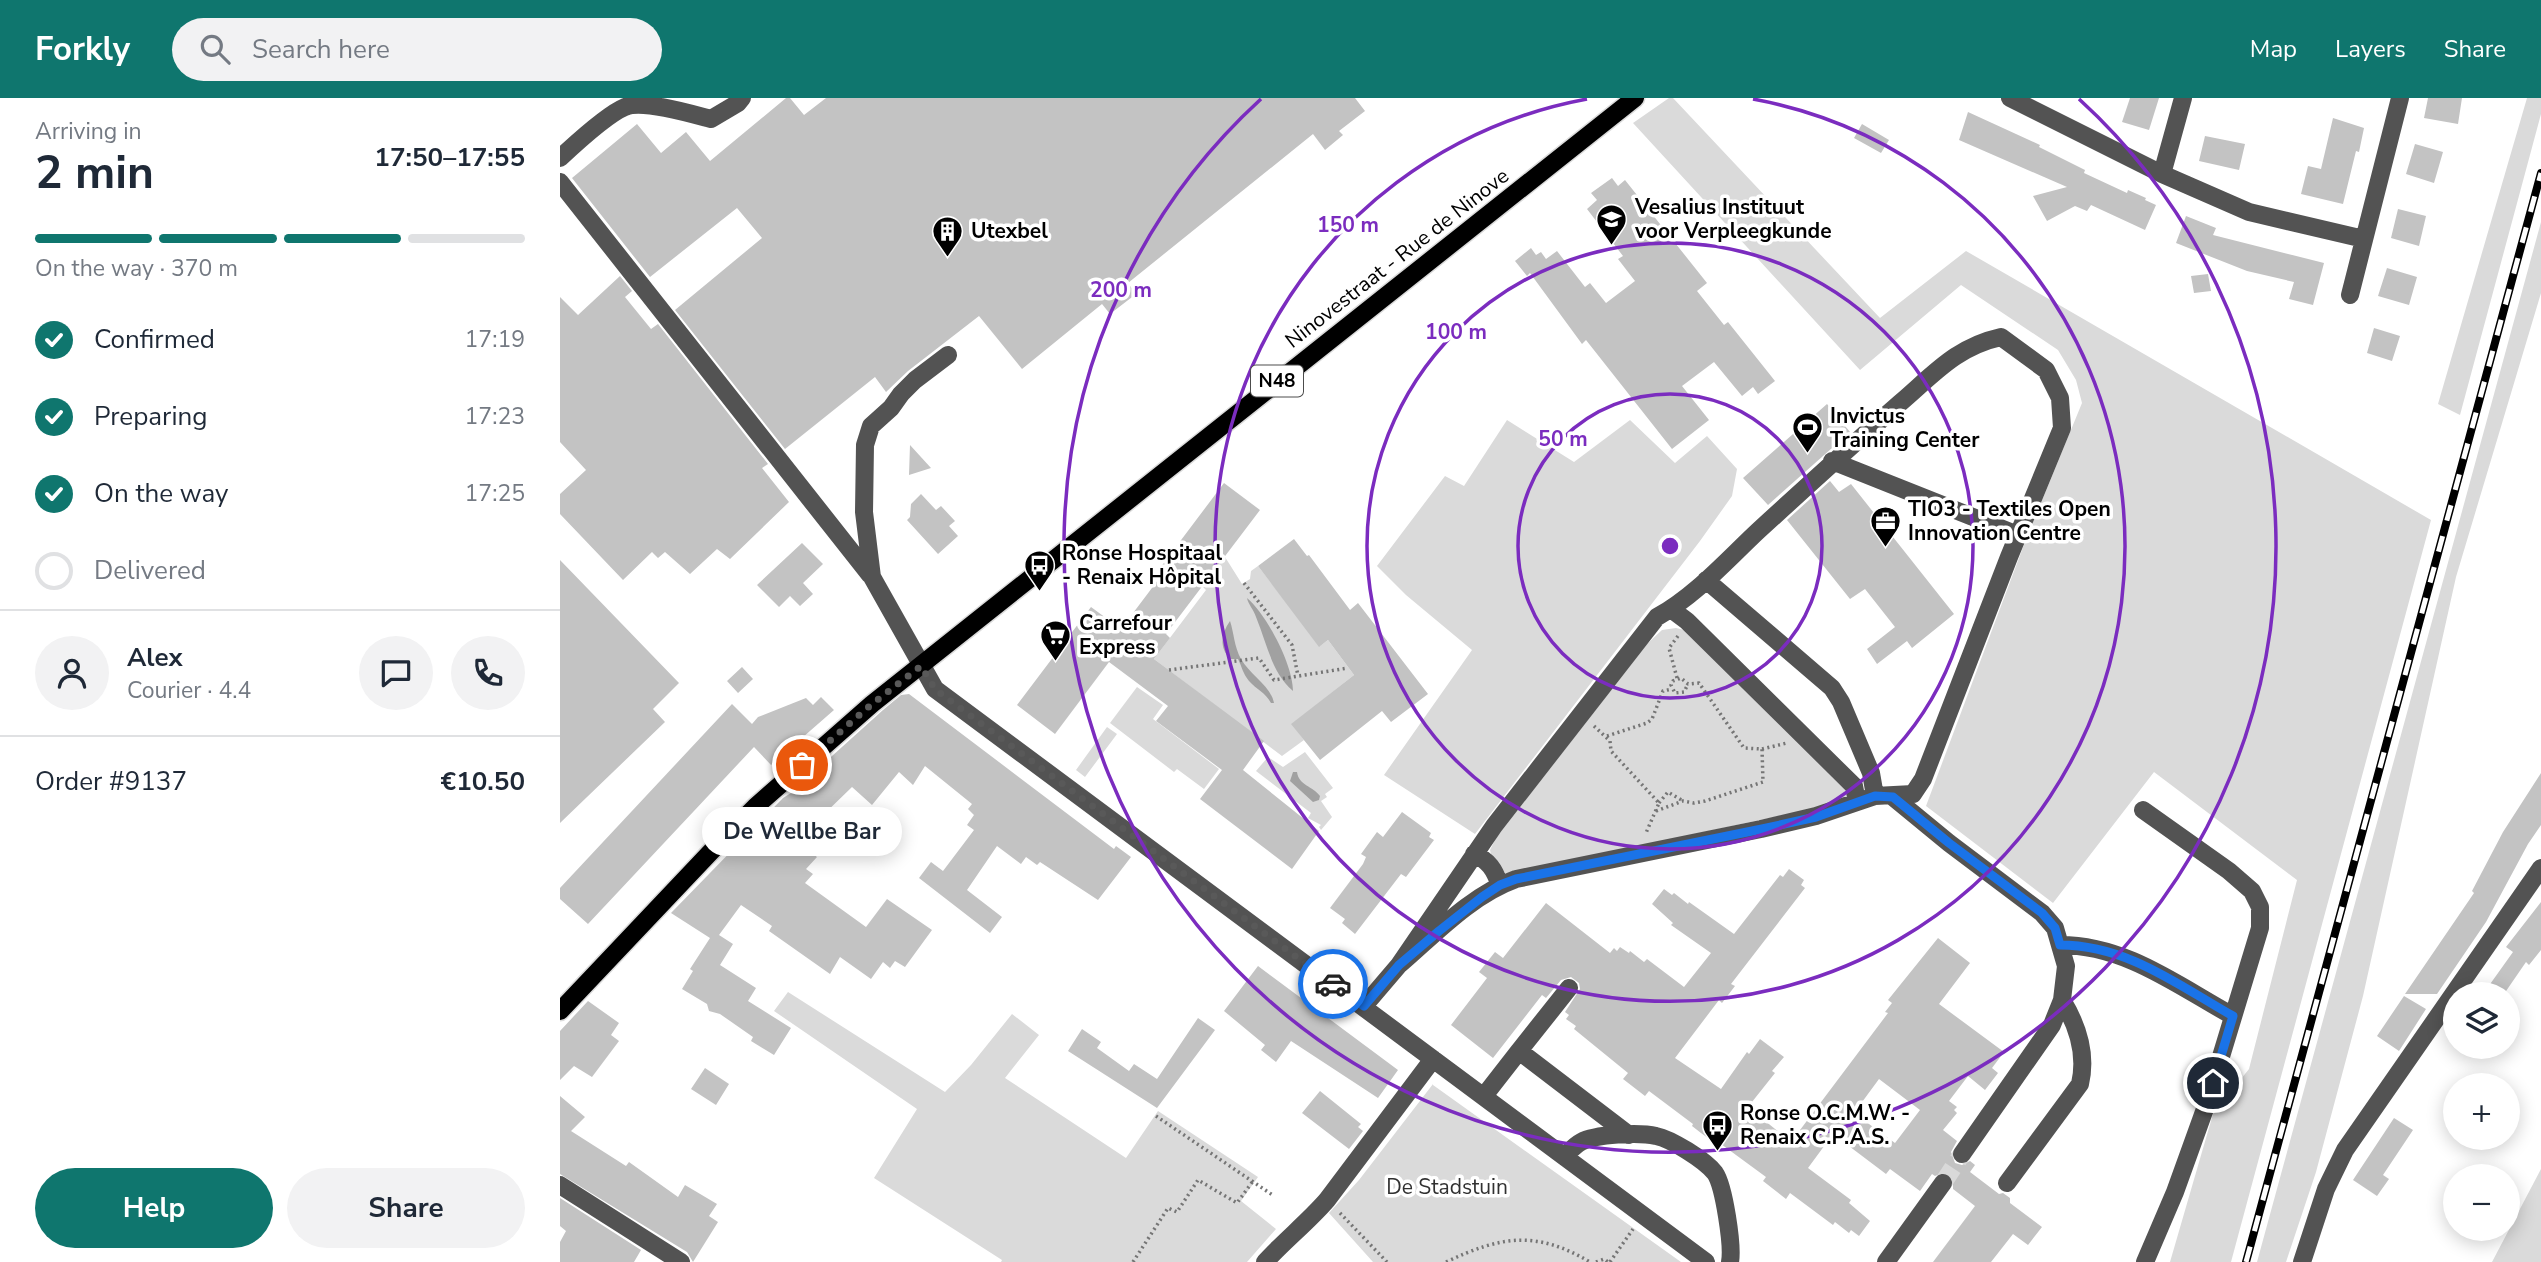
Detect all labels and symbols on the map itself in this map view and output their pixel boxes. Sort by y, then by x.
street label: Ninovestraat - Rue de Ninove [1279,162,1515,354]
place label: Vesalius Instituut voor Verpleegkunde [1634,193,1832,245]
school or university icon: Vesalius Instituut voor Verpleegkunde [1595,202,1629,246]
text: 150 m [1317,211,1379,239]
building icon: Utexbel [931,214,965,258]
place label: Utexbel [971,217,1048,245]
text: 200 m [1090,276,1152,304]
text: 100 m [1425,318,1487,346]
road number: N48 [1251,366,1303,396]
place label: Invictus Training Center [1830,402,1980,454]
sports icon: Invictus Training Center [1790,411,1824,455]
text: 50 m [1538,425,1588,453]
place label: TIO3 - Textiles Open Innovation Centre [1908,495,2111,547]
office icon: TIO3 - Textiles Open Innovation Centre [1868,504,1902,548]
centre of rings [1658,534,1682,558]
place label: Ronse Hospitaal - Renaix Hôpital [1062,539,1222,591]
bus stop icon: Ronse Hospitaal - Renaix Hôpital [1022,548,1056,592]
place label: Carrefour Express [1079,609,1173,661]
supermarket icon: Carrefour Express [1039,618,1073,662]
pin [772,735,832,795]
callout: De Wellbe Bar [702,807,902,856]
courier [1298,949,1368,1019]
pin [2183,1053,2243,1113]
place label: Ronse O.C.M.W. - Renaix C.P.A.S. [1740,1099,1910,1151]
bus stop icon: Ronse O.C.M.W. - Renaix C.P.A.S. [1700,1108,1734,1152]
park label: De Stadstuin [1386,1173,1508,1201]

